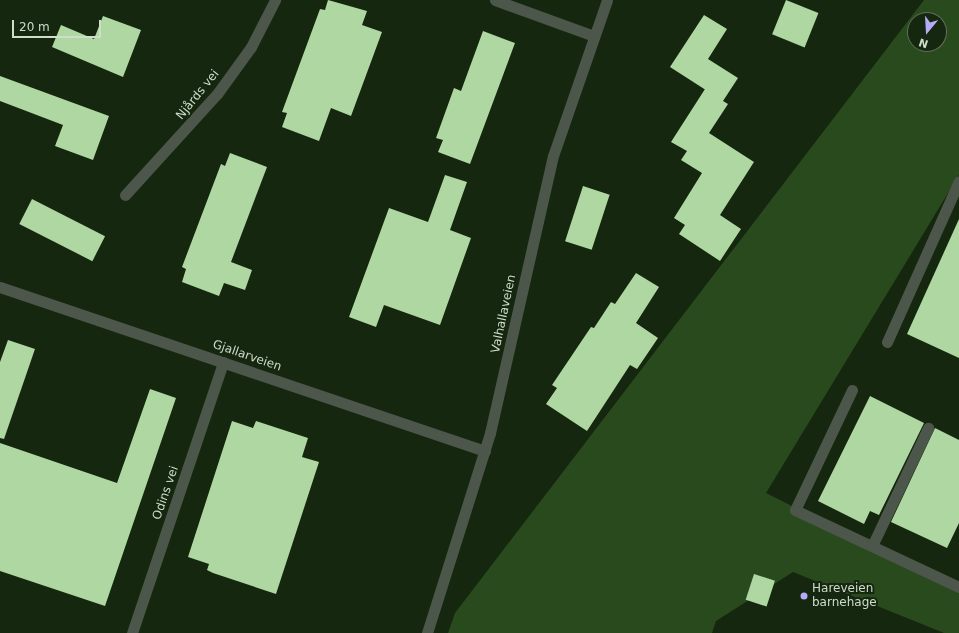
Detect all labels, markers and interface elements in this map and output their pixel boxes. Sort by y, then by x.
scale bar [14,12,103,38]
north arrow [907,12,947,52]
text: 20 m [19,20,50,34]
text: N [917,35,930,51]
street label: Njårds vei [174,67,222,123]
street label: Valhallaveien [489,273,519,355]
street label: Gjallarveien [211,338,283,374]
street label: Odins vei [150,464,182,522]
place label: Hareveien barnehage [812,582,877,610]
marker: Hareveien barnehage [799,591,809,601]

